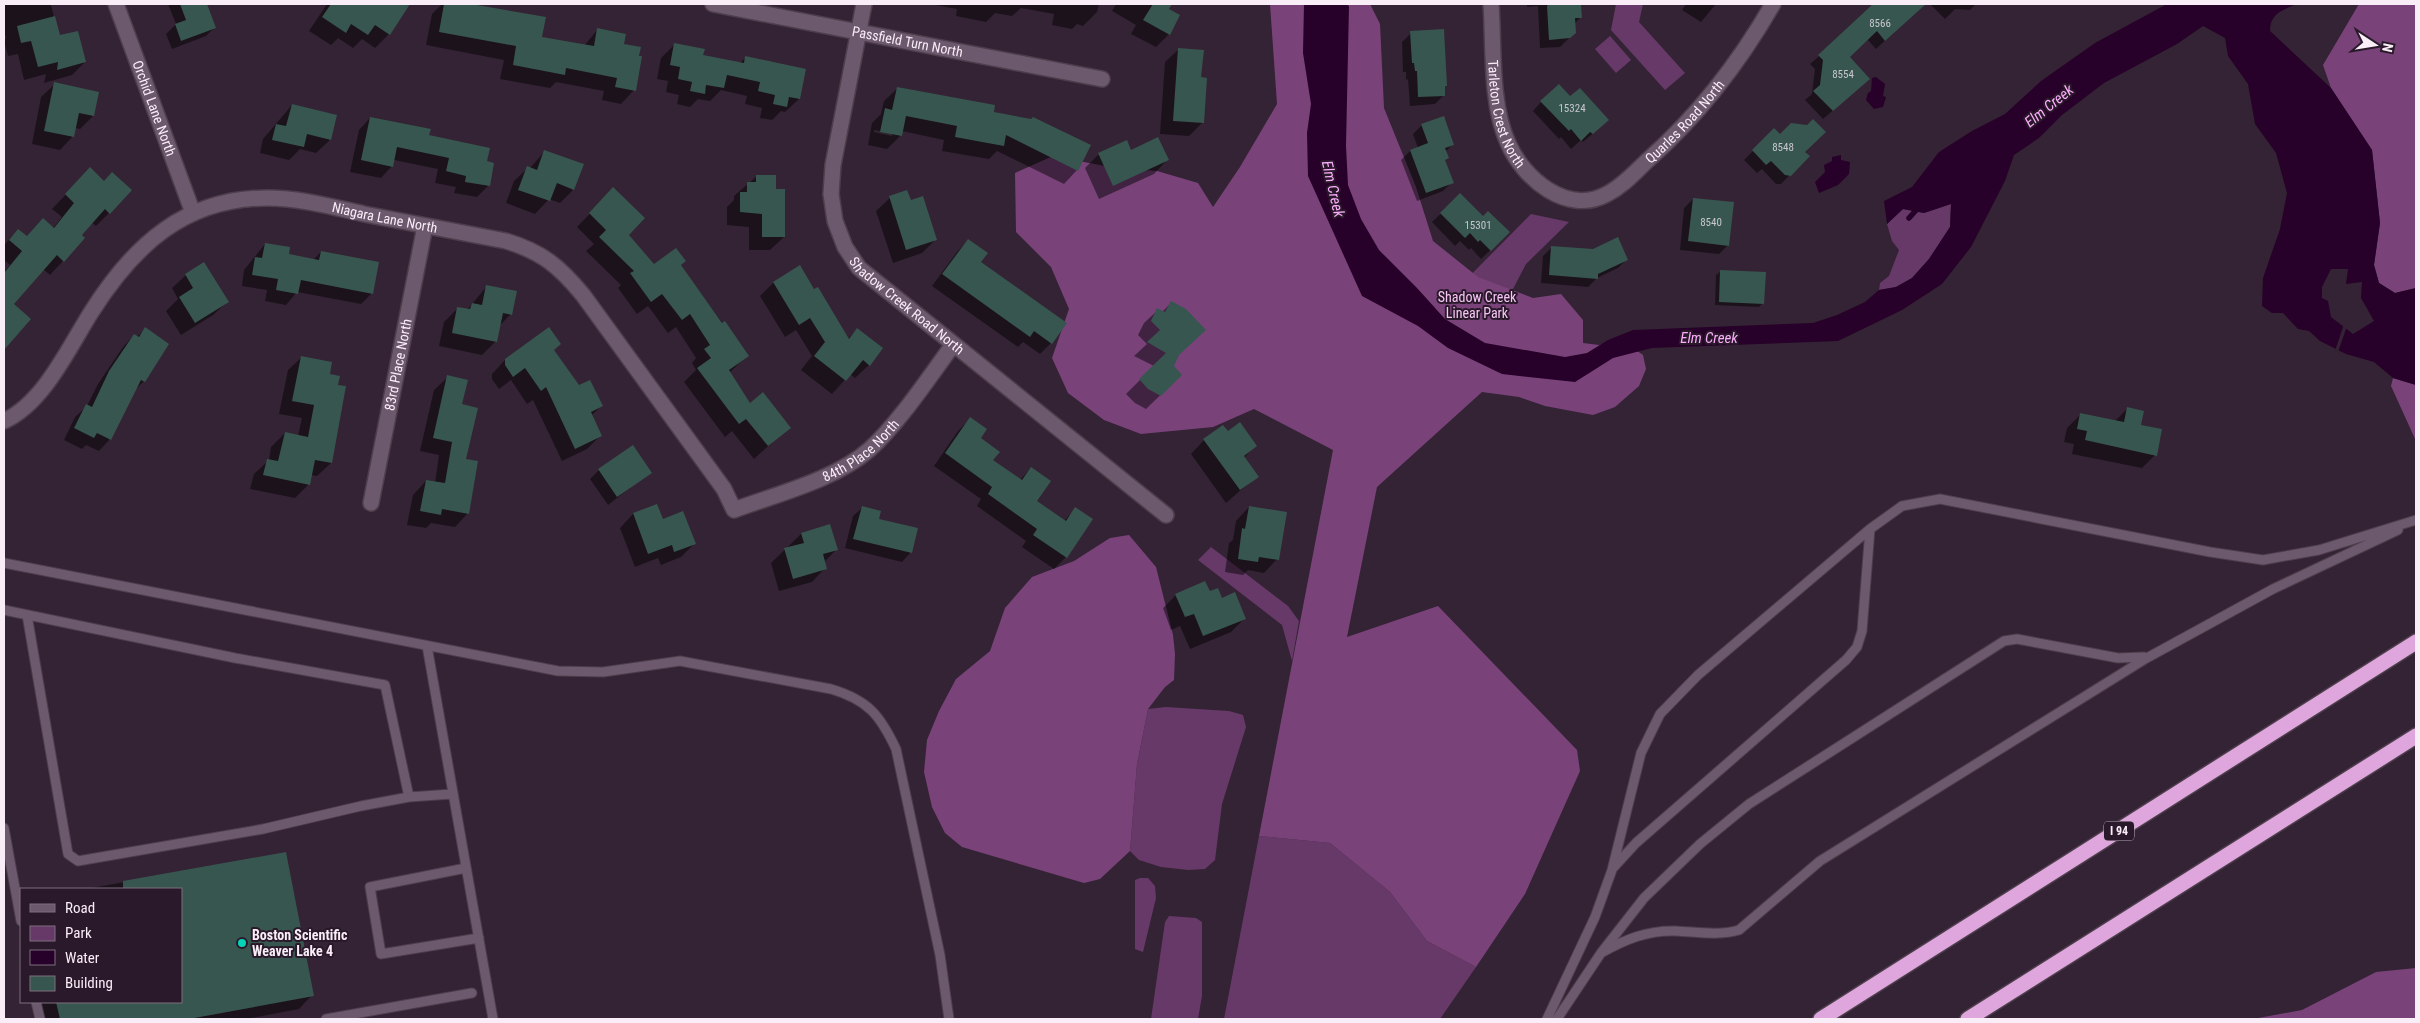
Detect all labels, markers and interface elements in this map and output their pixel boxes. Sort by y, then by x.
house number: 8566 [1869,17,1891,30]
north arrow [2350,20,2400,70]
street label: Passfield Turn North [851,23,964,60]
text: N [2379,42,2396,54]
street label: Orchid Lane North [130,58,179,158]
street label: Tarleton Crest North [1485,60,1528,171]
house number: 8554 [1832,68,1854,81]
street label: Quarles Road North [1642,77,1727,167]
water label: Elm Creek [2021,81,2077,131]
house number: 15324 [1558,102,1586,115]
house number: 8548 [1772,141,1794,154]
water label: Elm Creek [1318,159,1348,220]
street label: Niagara Lane North [331,199,439,236]
house number: 8540 [1700,216,1722,229]
house number: 15301 [1464,219,1492,232]
street label: Shadow Creek Road North [846,254,967,357]
park label: Shadow Creek Linear Park [1438,289,1517,321]
street label: 83rd Place North [381,317,415,412]
water label: Elm Creek [1680,329,1738,347]
street label: 84th Place North [820,416,902,485]
road number: I 94 [2104,821,2134,840]
legend [20,888,182,1003]
text: Road [65,899,95,917]
text: Park [65,924,92,942]
place label: Boston Scientific Weaver Lake 4 [252,927,348,959]
marker: Boston Scientific Weaver Lake 4 [236,937,248,949]
text: Water [65,949,100,967]
text: Building [65,974,113,992]

